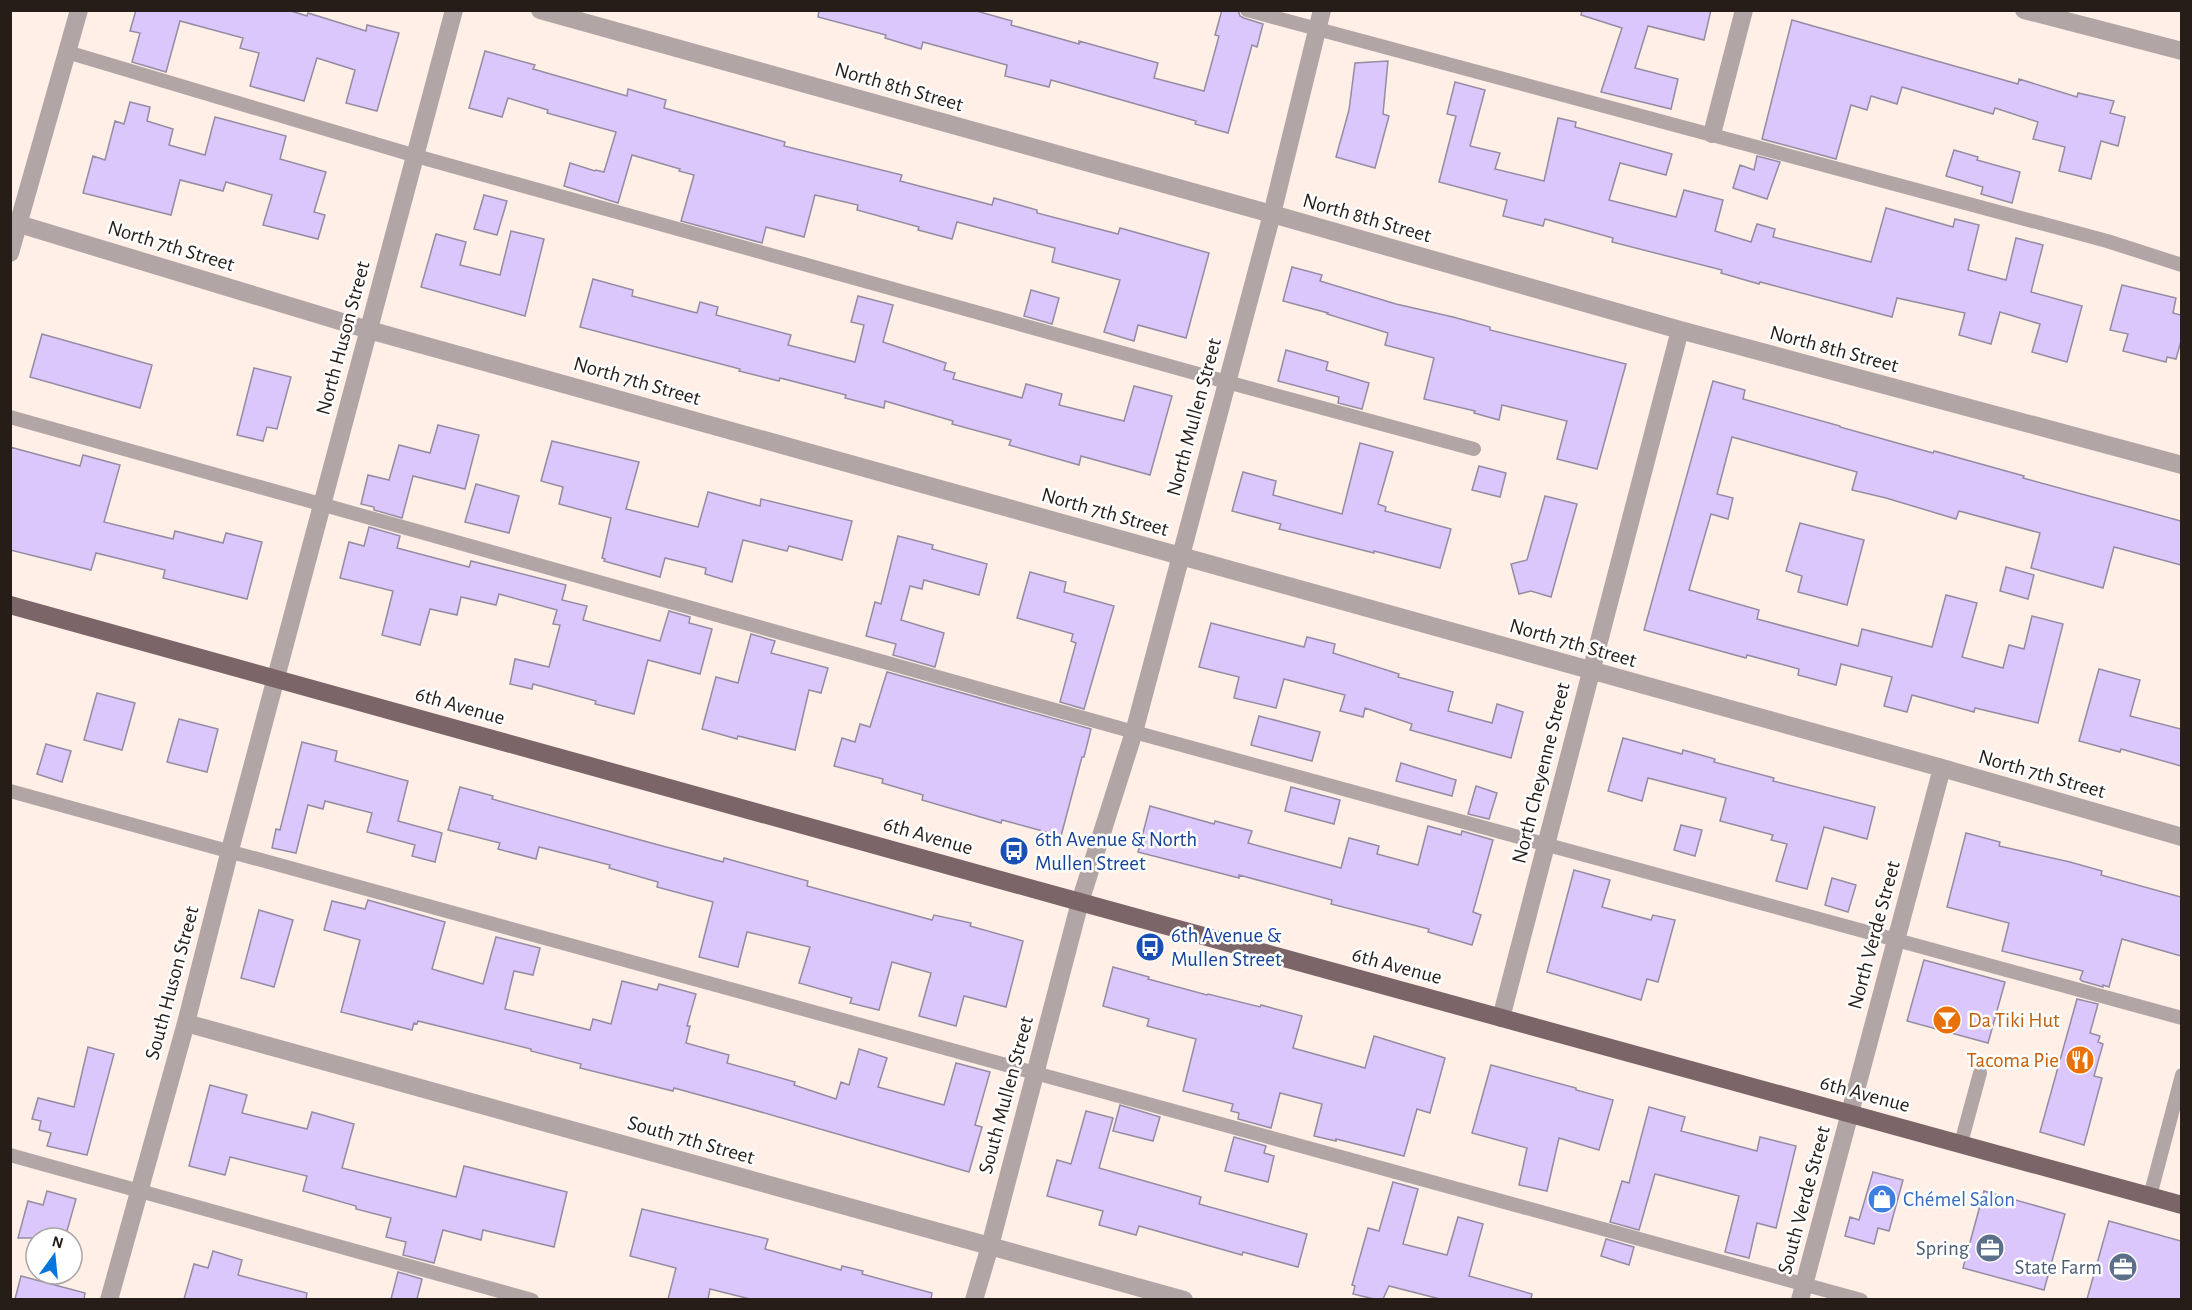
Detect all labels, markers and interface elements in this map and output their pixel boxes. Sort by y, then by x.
street label: North 8th Street [832,59,966,115]
street label: North 8th Street [1300,190,1434,246]
street label: North 7th Street [105,217,237,275]
street label: North Huson Street [312,259,374,417]
street label: North 8th Street [1767,322,1901,376]
street label: North Mullen Street [1163,335,1225,498]
street label: North 7th Street [571,353,703,409]
street label: North 7th Street [1039,484,1171,540]
street label: North 7th Street [1507,615,1639,671]
street label: North Cheyenne Street [1508,680,1574,866]
street label: 6th Avenue [413,683,507,729]
street label: North 7th Street [1976,746,2108,802]
street label: 6th Avenue [881,813,975,859]
place label: 6th Avenue & North Mullen Street [1035,829,1197,874]
bus stop icon: 6th Avenue & North Mullen Street [998,835,1030,867]
street label: North Verde Street [1844,858,1904,1011]
street label: South Huson Street [141,904,203,1062]
place label: 6th Avenue & Mullen Street [1171,925,1282,970]
bus stop icon: 6th Avenue & Mullen Street [1134,931,1166,963]
street label: 6th Avenue [1350,944,1444,988]
bar icon: Da Tiki Hut [1931,1004,1963,1036]
place label: Da Tiki Hut [1968,1010,2060,1031]
street label: South Mullen Street [975,1014,1037,1176]
restaurant icon: Tacoma Pie [2064,1044,2096,1076]
place label: Tacoma Pie [1967,1050,2059,1071]
street label: 6th Avenue [1818,1072,1912,1116]
street label: South 7th Street [625,1112,757,1168]
street label: South Verde Street [1774,1123,1834,1276]
shop icon: Chémel Salon [1866,1183,1898,1215]
place label: Chémel Salon [1903,1189,2015,1210]
north arrow [24,1226,84,1286]
office icon: Spring [1974,1232,2006,1264]
text: N [50,1233,65,1252]
place label: Spring [1916,1238,1970,1259]
office icon: State Farm [2107,1251,2139,1283]
place label: State Farm [2015,1257,2102,1278]

